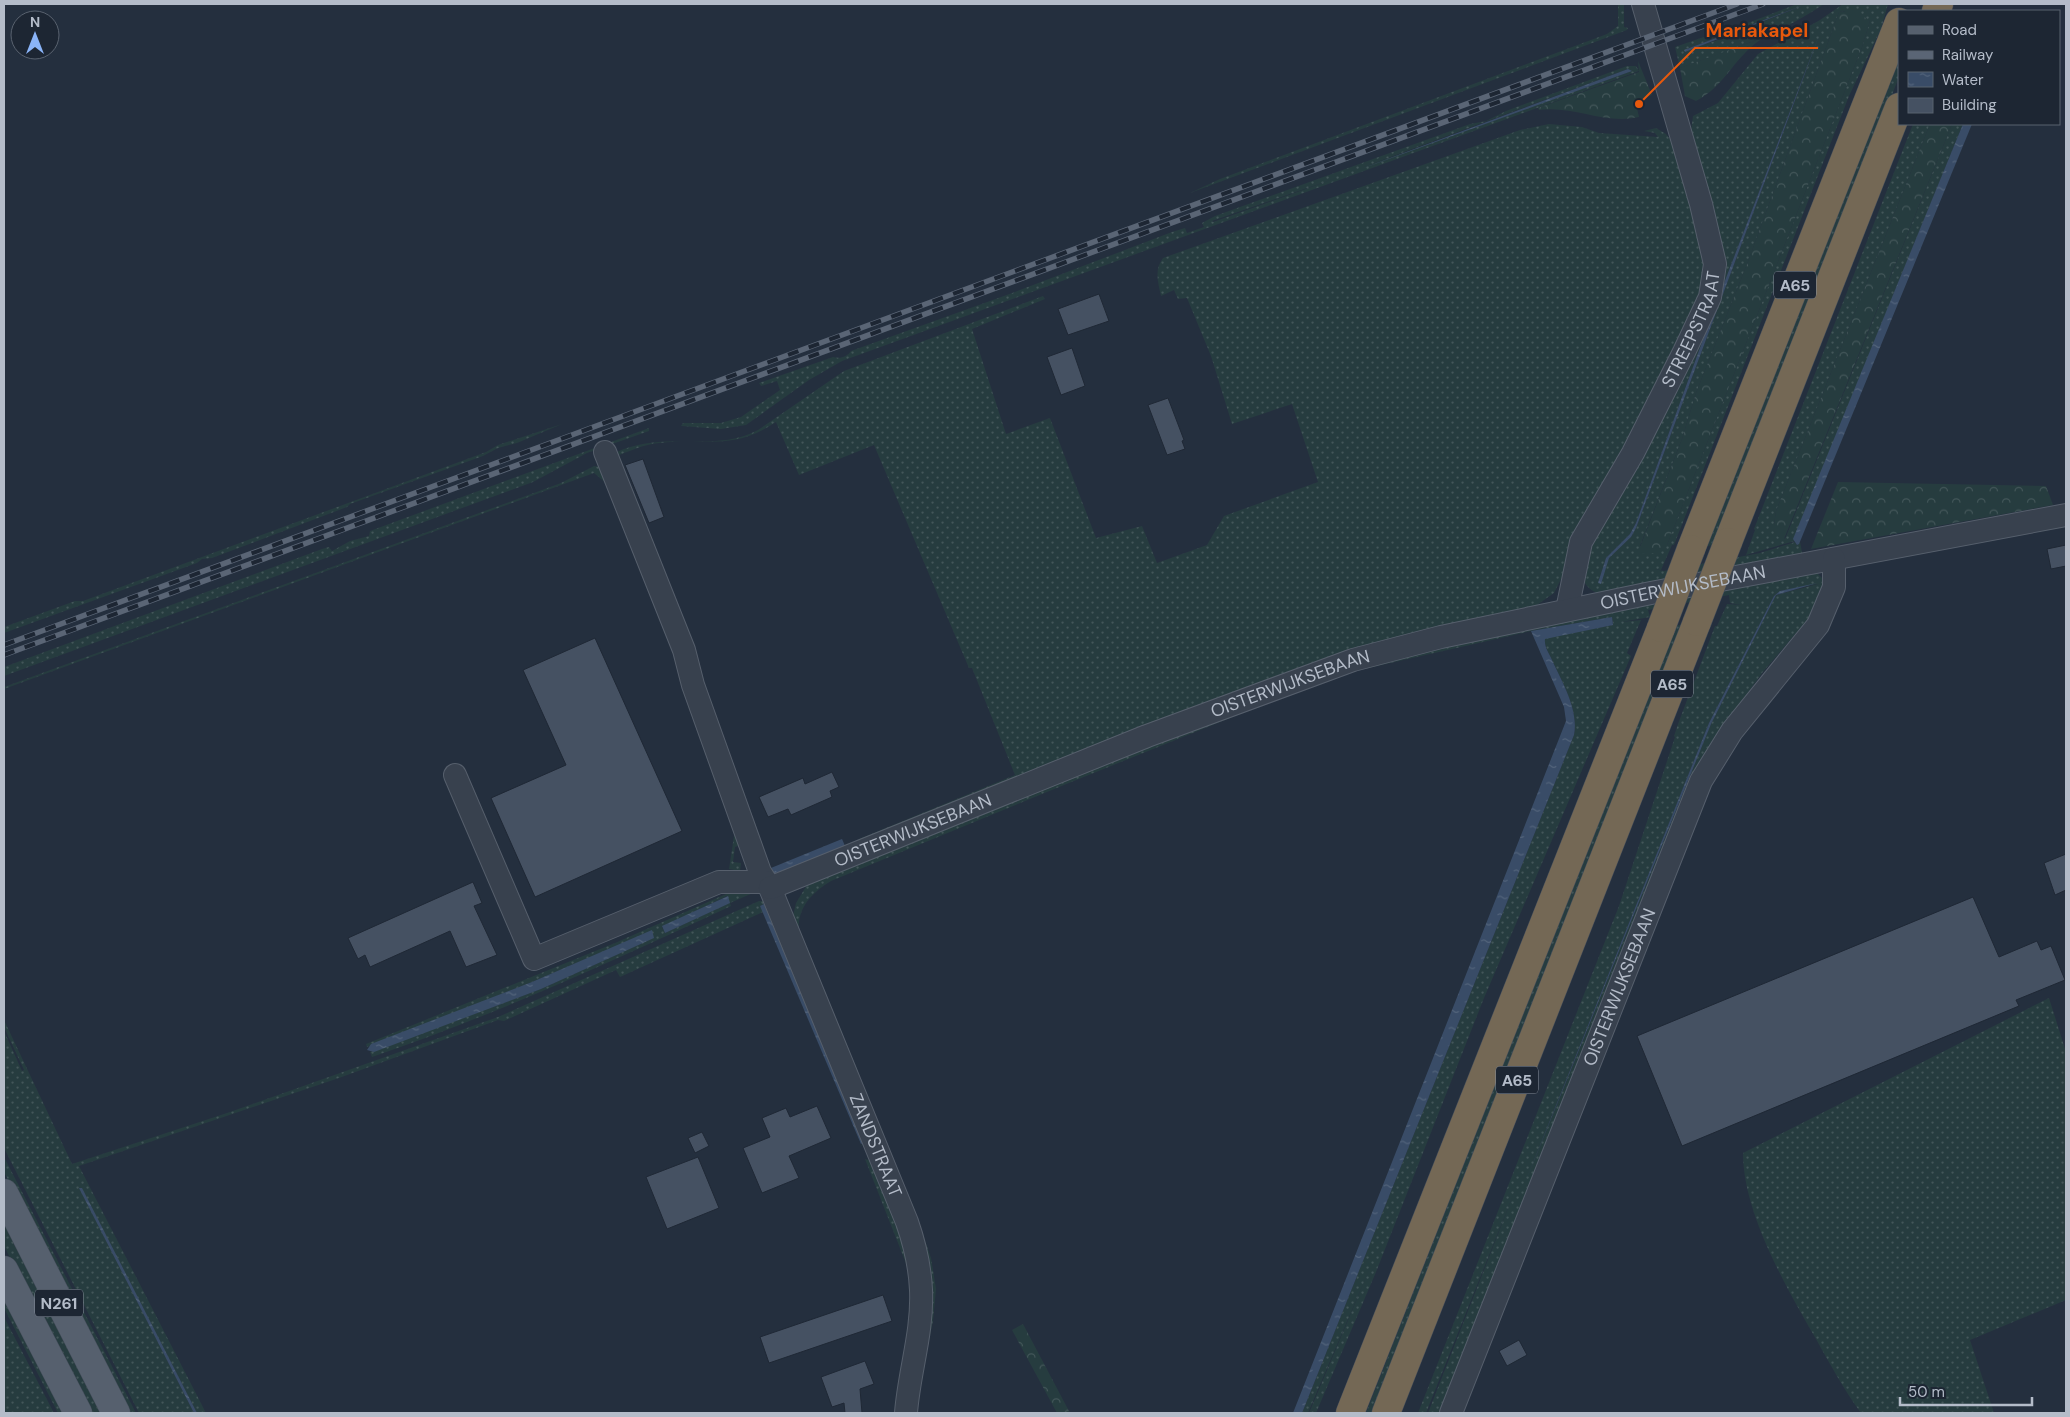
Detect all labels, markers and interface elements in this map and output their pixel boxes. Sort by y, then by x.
north arrow [10,10,60,60]
legend [1898,10,2060,125]
text: N [30,13,40,31]
callout: Mariakapel [1695,14,1818,48]
text: Mariakapel [1706,18,1808,43]
text: Road [1942,20,1977,40]
text: Railway [1942,45,1994,65]
text: Water [1942,70,1984,90]
text: Building [1942,95,1997,115]
street label: STREEPSTRAAT [1656,269,1726,392]
road number: A65 [1774,272,1816,298]
street label: OISTERWIJKSEBAAN [1598,560,1768,615]
street label: OISTERWIJKSEBAAN [1207,644,1372,724]
road number: A65 [1651,671,1693,698]
street label: OISTERWIJKSEBAAN [831,788,995,873]
street label: OISTERWIJKSEBAAN [1577,905,1661,1070]
road number: A65 [1496,1066,1538,1094]
street label: ZANDSTRAAT [844,1090,908,1201]
road number: N261 [35,1290,83,1316]
scale bar [1900,1374,2032,1406]
text: 50 m [1908,1382,1945,1402]

